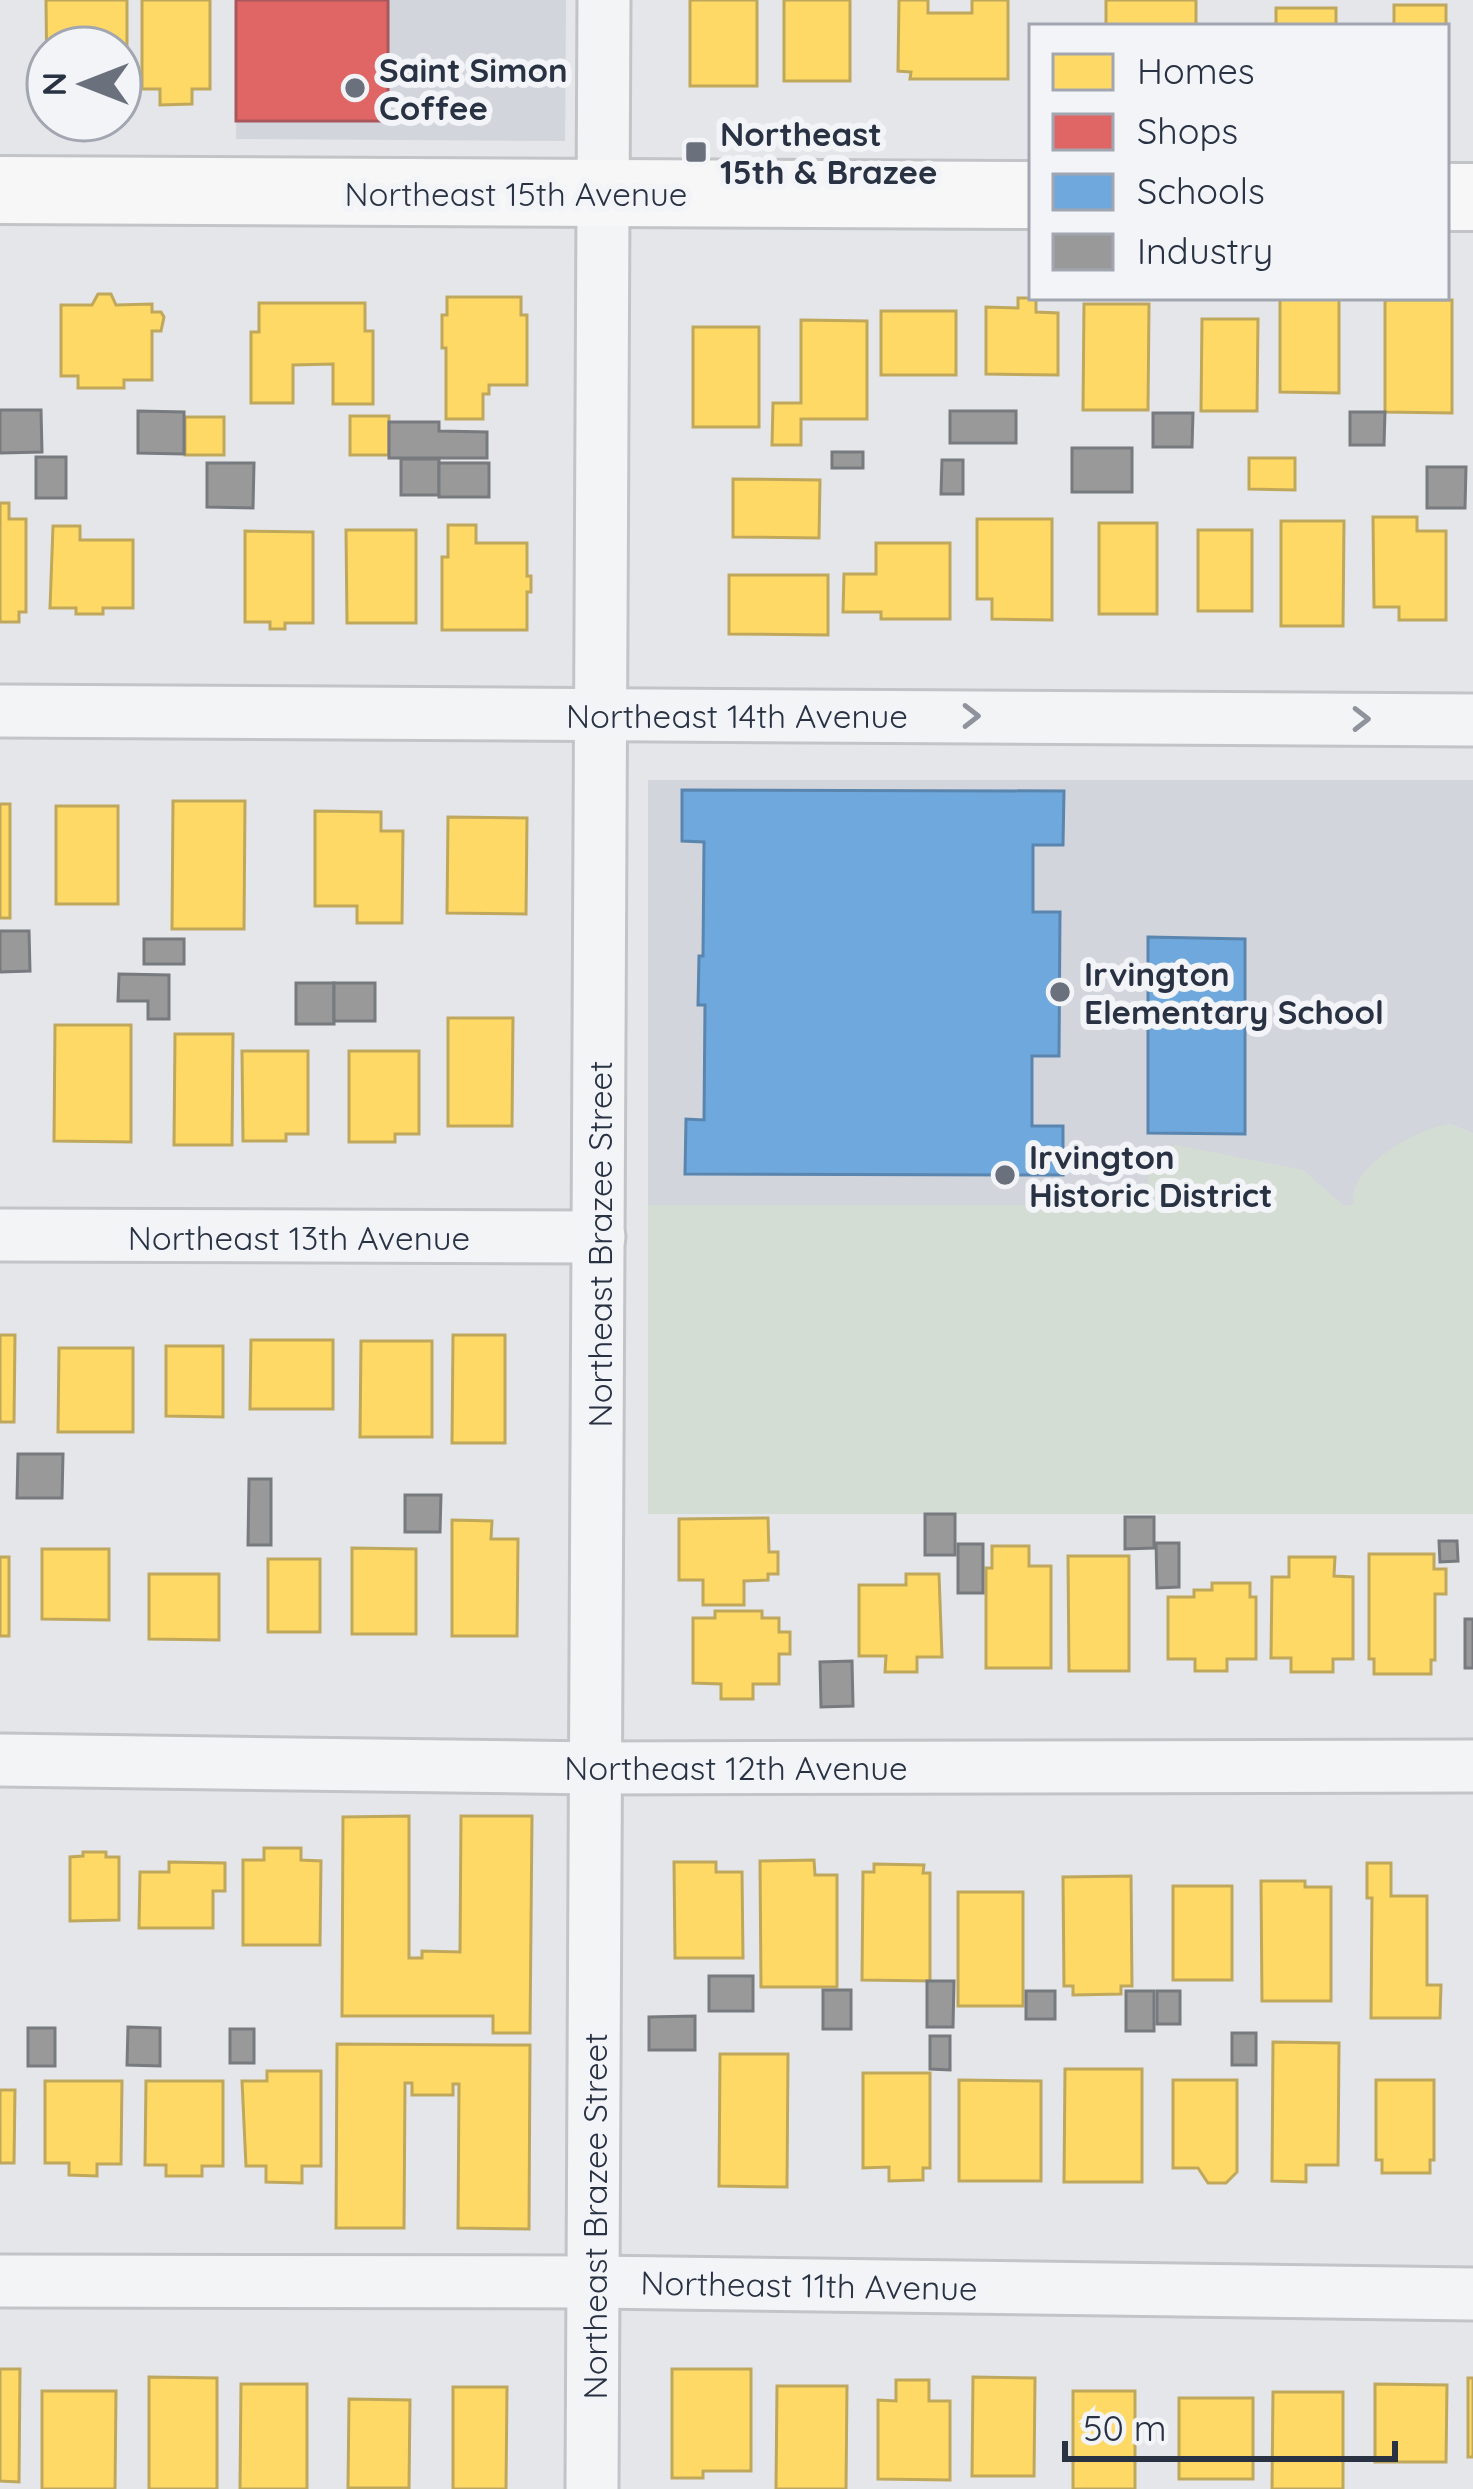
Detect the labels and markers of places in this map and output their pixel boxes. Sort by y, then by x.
place label: Saint Simon Coffee [379,49,568,128]
marker: Saint Simon Coffee [342,75,368,101]
place label: Northeast 15th & Brazee [720,113,937,192]
marker: Northeast 15th & Brazee [683,139,709,165]
place label: Irvington Elementary School [1084,953,1384,1032]
marker: Irvington Elementary School [1047,979,1073,1005]
place label: Irvington Historic District [1029,1136,1272,1215]
marker: Irvington Historic District [992,1162,1018,1188]

